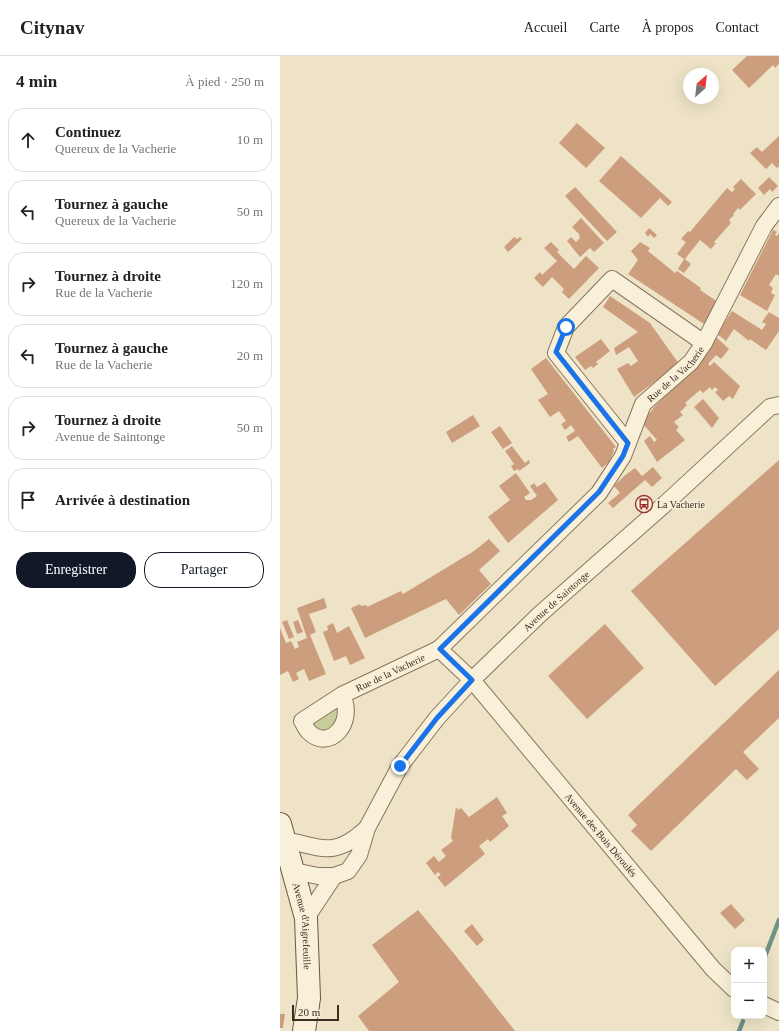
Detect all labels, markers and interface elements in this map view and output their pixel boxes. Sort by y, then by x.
text: Citynav [20,17,84,38]
text: Accueil [524,20,567,35]
text: Carte [589,20,620,35]
text: À propos [642,20,693,35]
text: Contact [715,20,759,35]
north arrow [683,68,719,104]
text: 4 min [16,72,57,91]
text: À pied · 250 m [185,74,264,89]
text: Continuez [55,124,121,140]
icon: ahead [17,129,39,151]
text: 10 m [237,132,263,147]
text: Quereux de la Vacherie [55,141,176,156]
text: Tournez à gauche [55,196,168,212]
icon: left [17,201,39,223]
text: 50 m [237,204,263,219]
text: Quereux de la Vacherie [55,213,176,228]
text: Tournez à droite [55,268,161,284]
icon: right [17,273,39,295]
text: 120 m [230,276,263,291]
text: Rue de la Vacherie [55,285,153,300]
route start [557,318,575,336]
text: Tournez à gauche [55,340,168,356]
street label: Rue de la Vacherie [644,344,706,404]
icon: left [17,345,39,367]
text: 20 m [237,348,263,363]
text: Rue de la Vacherie [55,357,153,372]
text: Tournez à droite [55,412,161,428]
icon: right [17,417,39,439]
text: 50 m [237,420,263,435]
text: Avenue de Saintonge [55,429,165,444]
icon: arrive [17,489,39,511]
text: Arrivée à destination [55,492,190,508]
bus stop icon: La Vacherie [634,494,654,514]
place label: La Vacherie [657,499,705,510]
button: Enregistrer [16,552,136,588]
button: Partager [144,552,264,588]
street label: Avenue de Saintonge [521,568,592,633]
street label: Rue de la Vacherie [354,651,427,693]
route end [391,757,409,775]
street label: Avenue des Bois Déroulés [563,791,639,879]
street label: Avenue d'Aigrefeuille [291,881,313,970]
map controls [731,947,767,1019]
button: + [731,947,767,983]
button: − [731,983,767,1019]
scale bar [292,1003,339,1022]
text: 20 m [298,1006,320,1018]

